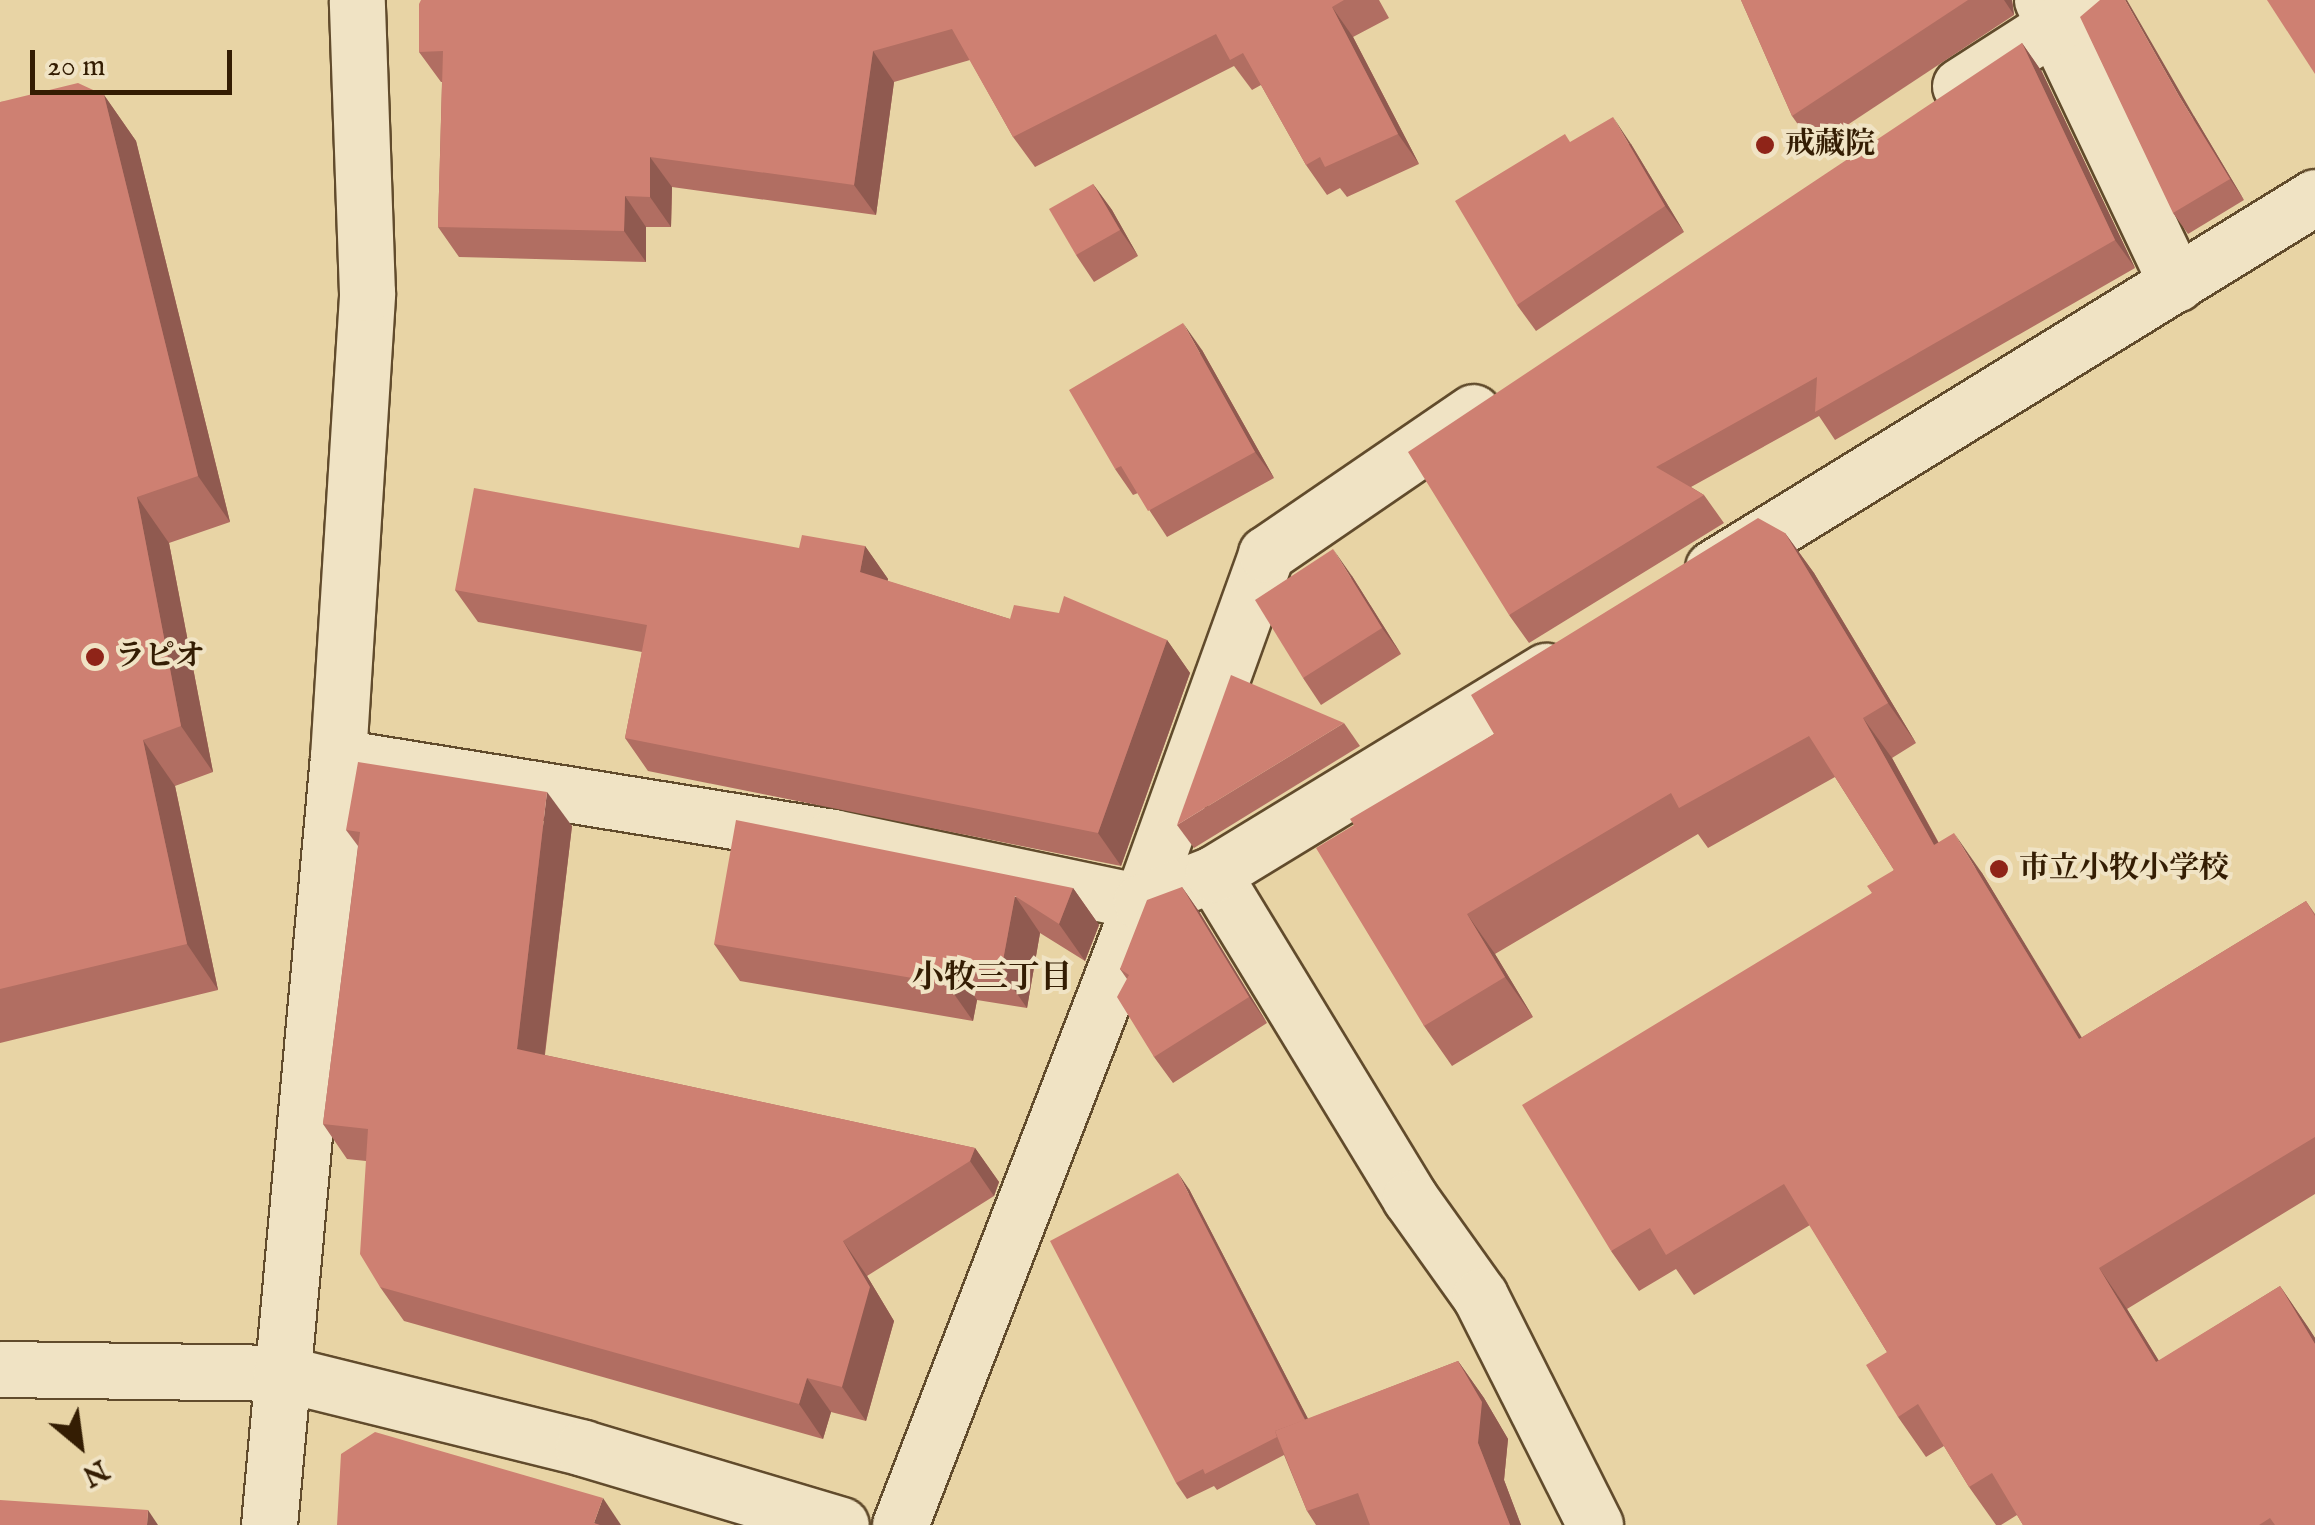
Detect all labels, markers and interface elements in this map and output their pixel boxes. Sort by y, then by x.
scale bar [35,30,238,92]
text: 20 m [47,48,106,86]
place label: 戒藏院 [1785,127,1875,163]
marker: 戒藏院 [1754,134,1776,156]
place label: ラピオ [115,639,205,675]
marker: ラピオ [84,646,106,668]
place label: 市立小牧小学校 [2019,851,2229,887]
marker: 市立小牧小学校 [1988,858,2010,880]
district label: 小牧三丁目 [912,960,1072,998]
north arrow [30,1395,130,1495]
text: N [76,1450,114,1493]

